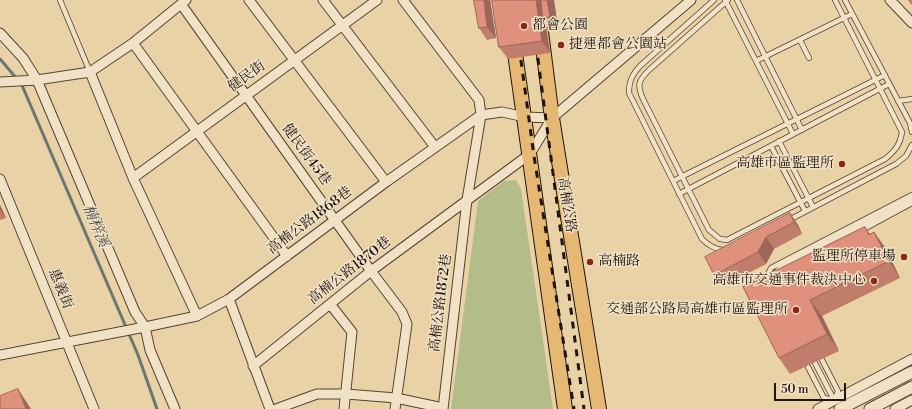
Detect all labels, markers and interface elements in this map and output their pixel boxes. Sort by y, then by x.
place label: 都會公園 [532,18,588,34]
marker: 都會公園 [519,21,529,31]
place label: 捷運都會公園站 [569,37,667,53]
marker: 捷運都會公園站 [556,40,566,50]
street label: 健民街 [225,58,269,96]
street label: 健民街45巷 [278,121,334,189]
place label: 高雄市區監理所 [736,156,834,172]
marker: 高雄市區監理所 [837,159,847,169]
street label: 高楠公路 [553,176,579,234]
street label: 高楠公路1868巷 [264,184,356,258]
water label: 楠梓溪 [78,202,112,250]
street label: 高楠公路1870巷 [305,234,395,308]
place label: 監理所停車場 [812,249,896,265]
marker: 監理所停車場 [899,252,909,262]
street label: 高楠公路1872巷 [427,253,455,353]
place label: 高楠路 [598,254,640,270]
marker: 高楠路 [585,257,595,267]
street label: 惠義街 [44,266,76,312]
place label: 高雄市交通事件裁決中心 [712,273,866,289]
marker: 高雄市交通事件裁決中心 [869,276,879,286]
place label: 交通部公路局高雄市區監理所 [606,302,788,318]
marker: 交通部公路局高雄市區監理所 [791,305,801,315]
scale bar [776,375,848,401]
text: 50 m [781,382,809,397]

